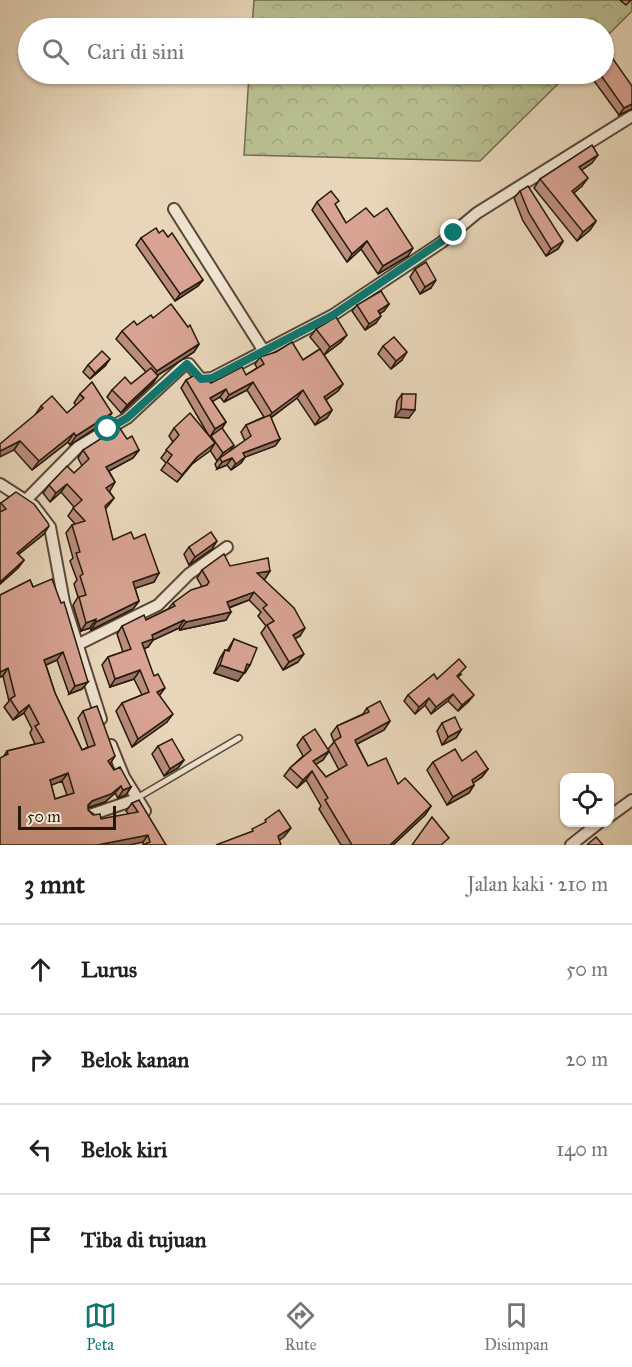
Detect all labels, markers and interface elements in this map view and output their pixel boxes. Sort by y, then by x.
search box [18,18,614,84]
icon: search [39,35,72,68]
text: Cari di sini [87,38,184,65]
route end [440,219,466,245]
route start [94,415,120,441]
map controls [560,773,614,827]
button: locate [560,773,614,827]
scale bar [18,803,116,830]
text: 50 m [27,807,61,826]
text: 3 mnt [24,868,85,900]
text: Jalan kaki · 210 m [467,872,608,896]
icon: ahead [24,953,57,986]
text: Lurus [81,956,137,983]
text: 50 m [566,957,608,981]
icon: right [24,1043,57,1076]
text: Belok kanan [81,1046,189,1073]
text: 20 m [565,1047,608,1071]
icon: left [24,1133,57,1166]
text: Belok kiri [81,1136,167,1163]
text: 140 m [556,1137,608,1161]
icon: arrive [24,1223,57,1256]
text: Tiba di tujuan [81,1226,206,1253]
tab: Peta [84,1299,117,1354]
tab: Rute [284,1299,317,1354]
tab: Disimpan [484,1299,548,1354]

